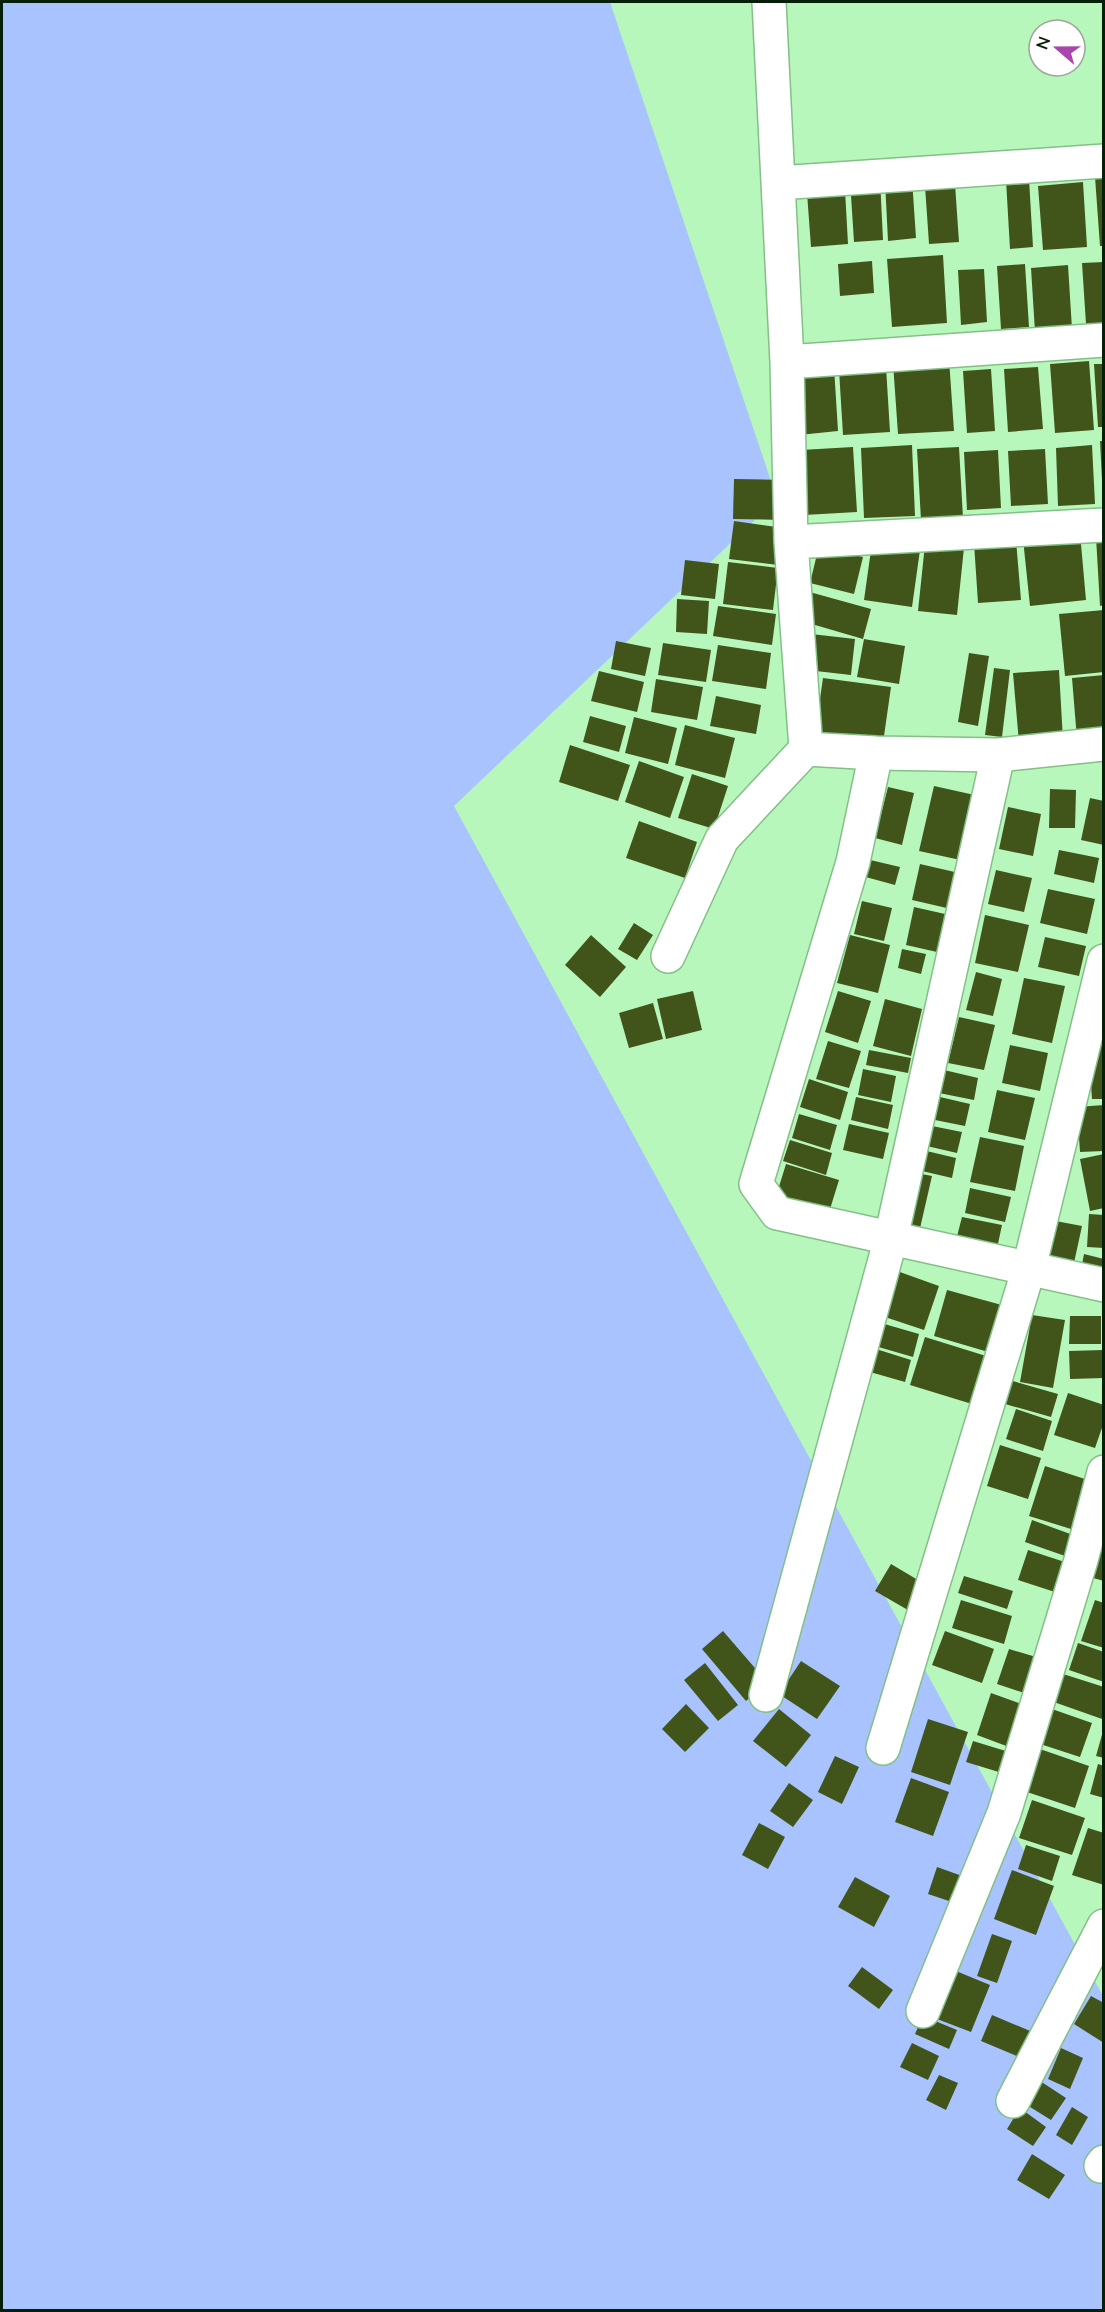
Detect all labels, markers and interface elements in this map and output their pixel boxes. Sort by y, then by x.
north arrow [1027,18,1087,78]
text: N [1031,34,1053,52]

